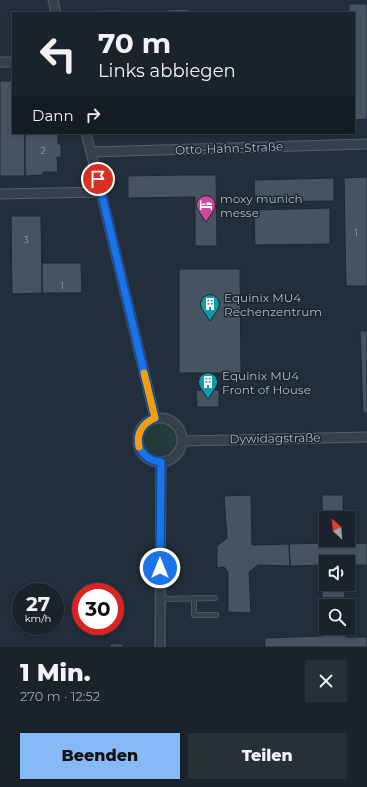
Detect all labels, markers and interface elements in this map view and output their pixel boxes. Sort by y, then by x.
text: 70 m [98,26,171,60]
icon: left [32,28,84,80]
text: Links abbiegen [98,60,236,82]
icon: right [82,104,104,126]
text: Dann [32,106,74,125]
street label: Otto-Hahn-Straße [175,139,283,157]
house number: 2 [40,144,46,157]
pin [81,162,115,196]
icon: arrive [87,168,109,190]
place label: moxy munich messe [220,191,303,220]
hotel icon: moxy munich messe [195,194,217,222]
house number: 1 [354,226,358,239]
house number: 3 [23,233,29,246]
house number: 1 [60,279,64,292]
place label: Equinix MU4 Rechenzentrum [224,290,322,319]
building icon: Equinix MU4 Rechenzentrum [199,293,221,321]
place label: Equinix MU4 Front of House [222,368,311,397]
building icon: Equinix MU4 Front of House [197,371,219,399]
street label: Dywidagstraße [229,430,321,446]
north arrow [319,511,355,547]
map controls [319,511,355,635]
position arrow [139,547,181,589]
button: sound [319,555,355,591]
speed limit sign: 30 [72,583,124,635]
text: 27 [26,592,50,616]
button: search [319,599,355,635]
text: km/h [25,612,51,625]
text: 1 Min. [20,658,91,687]
button: close [305,660,347,702]
text: 270 m · 12:52 [20,688,100,704]
button: Beenden [20,733,180,779]
button: Teilen [188,733,347,779]

